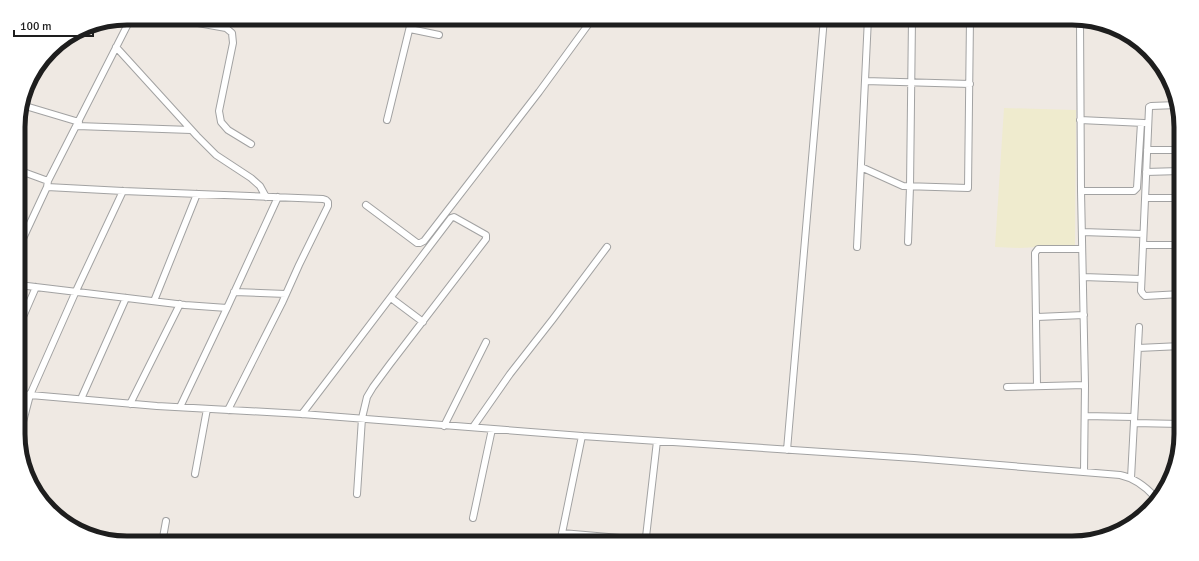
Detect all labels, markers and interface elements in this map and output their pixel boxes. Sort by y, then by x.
scale bar [14,12,93,38]
text: 100 m [20,19,52,34]

